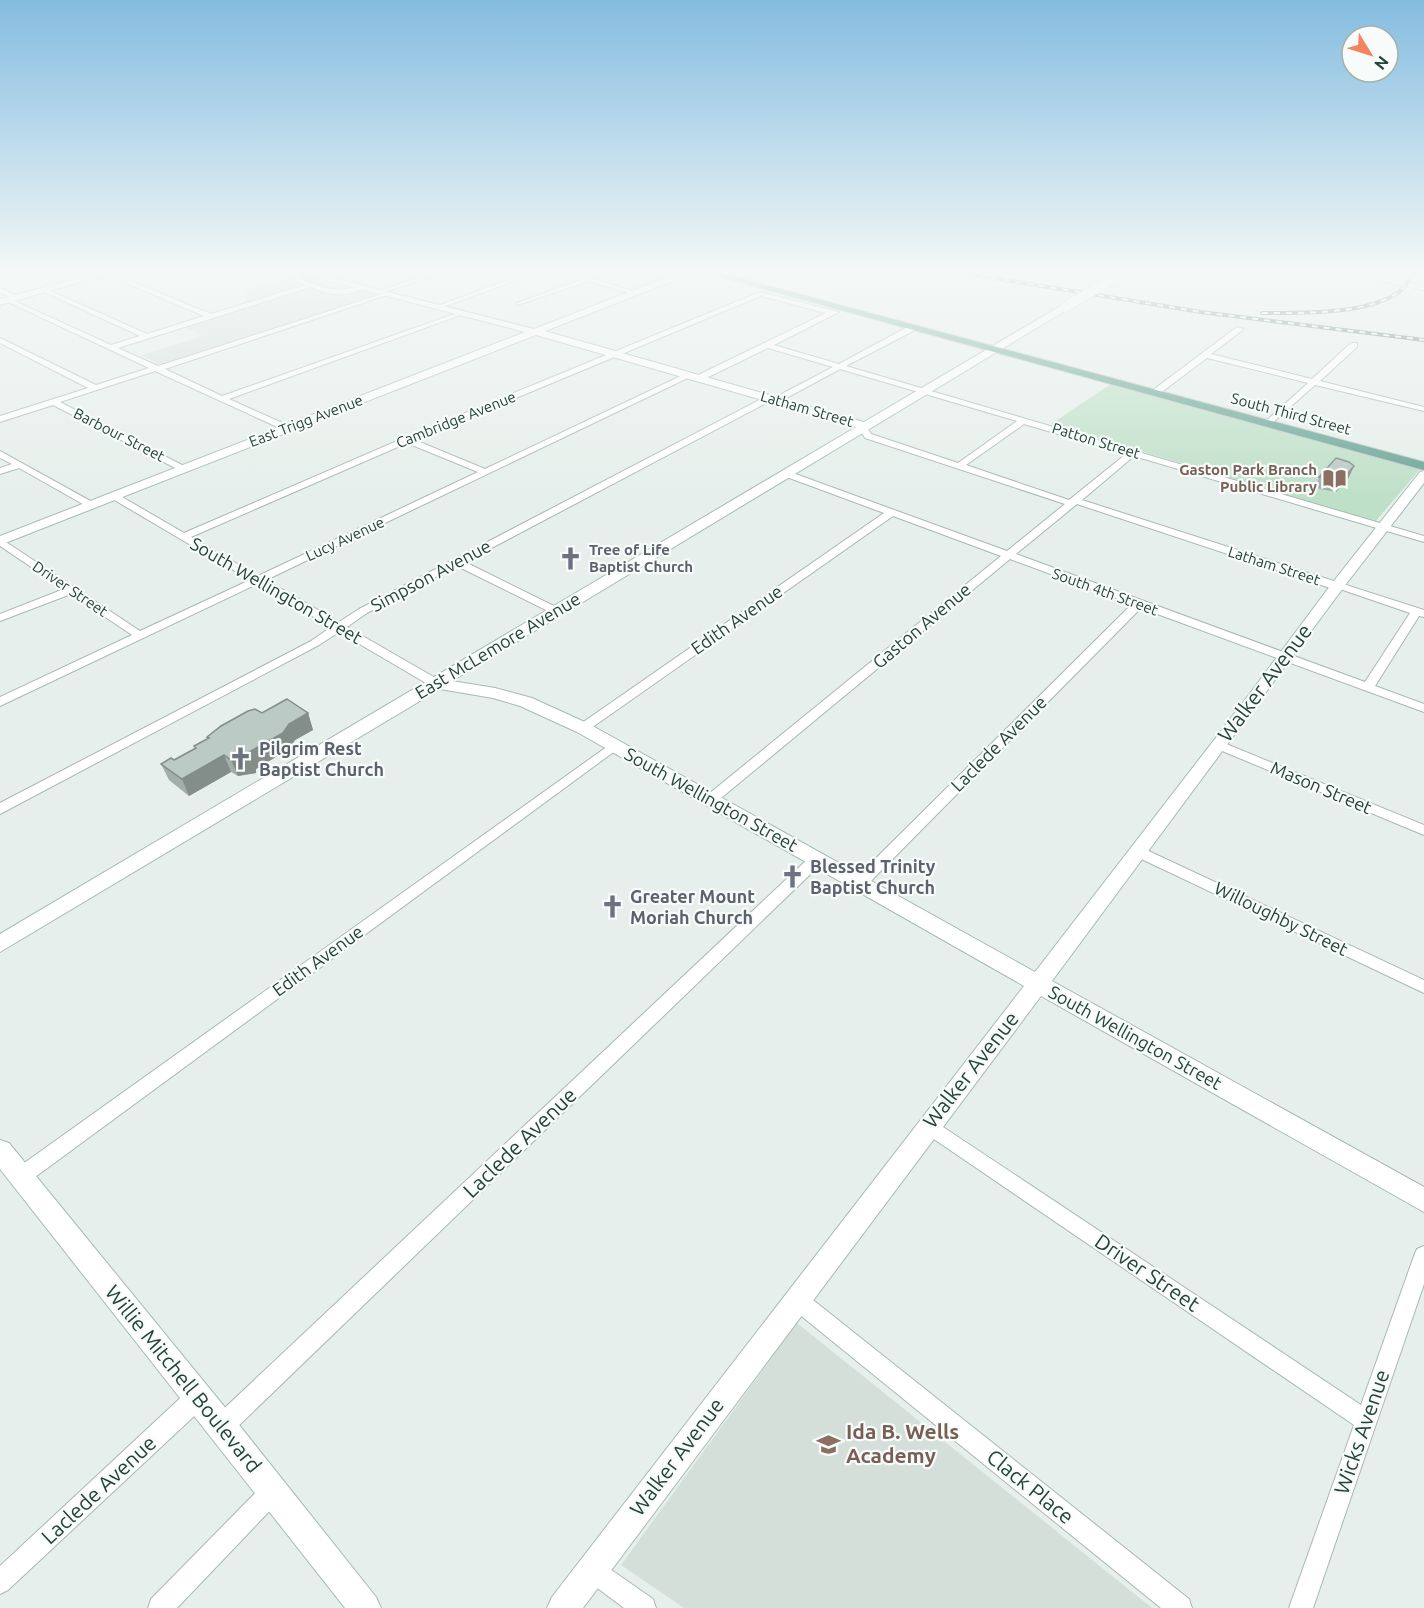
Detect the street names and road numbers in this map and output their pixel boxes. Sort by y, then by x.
street label: Latham Street [759,387,856,430]
street label: Cambridge Avenue [393,388,518,451]
street label: South Third Street [1229,389,1353,438]
street label: East Trigg Avenue [247,391,365,450]
street label: Barbour Street [71,404,168,465]
street label: Patton Street [1050,419,1142,462]
street label: Lucy Avenue [303,513,387,564]
street label: South Wellington Street [187,533,366,647]
street label: Simpson Avenue [367,535,494,615]
street label: Latham Street [1226,543,1322,588]
street label: Driver Street [30,557,111,620]
street label: South 4th Street [1050,565,1160,619]
street label: Gaston Avenue [868,578,974,672]
street label: Edith Avenue [687,580,786,658]
street label: East McLemore Avenue [411,588,584,702]
street label: Walker Avenue [1212,619,1316,746]
street label: Laclede Avenue [946,691,1050,795]
street label: South Wellington Street [621,743,801,855]
street label: Mason Street [1268,757,1375,817]
street label: Willoughby Street [1212,877,1351,959]
street label: Edith Avenue [268,921,367,1000]
street label: South Wellington Street [1045,981,1225,1093]
street label: Walker Avenue [917,1007,1023,1132]
street label: Laclede Avenue [458,1082,581,1202]
street label: Driver Street [1091,1228,1204,1316]
street label: Willie Mitchell Boulevard [101,1280,267,1477]
street label: Wicks Avenue [1329,1366,1394,1497]
street label: Walker Avenue [624,1393,728,1520]
street label: Laclede Avenue [36,1430,161,1548]
street label: Clack Place [982,1444,1079,1528]

